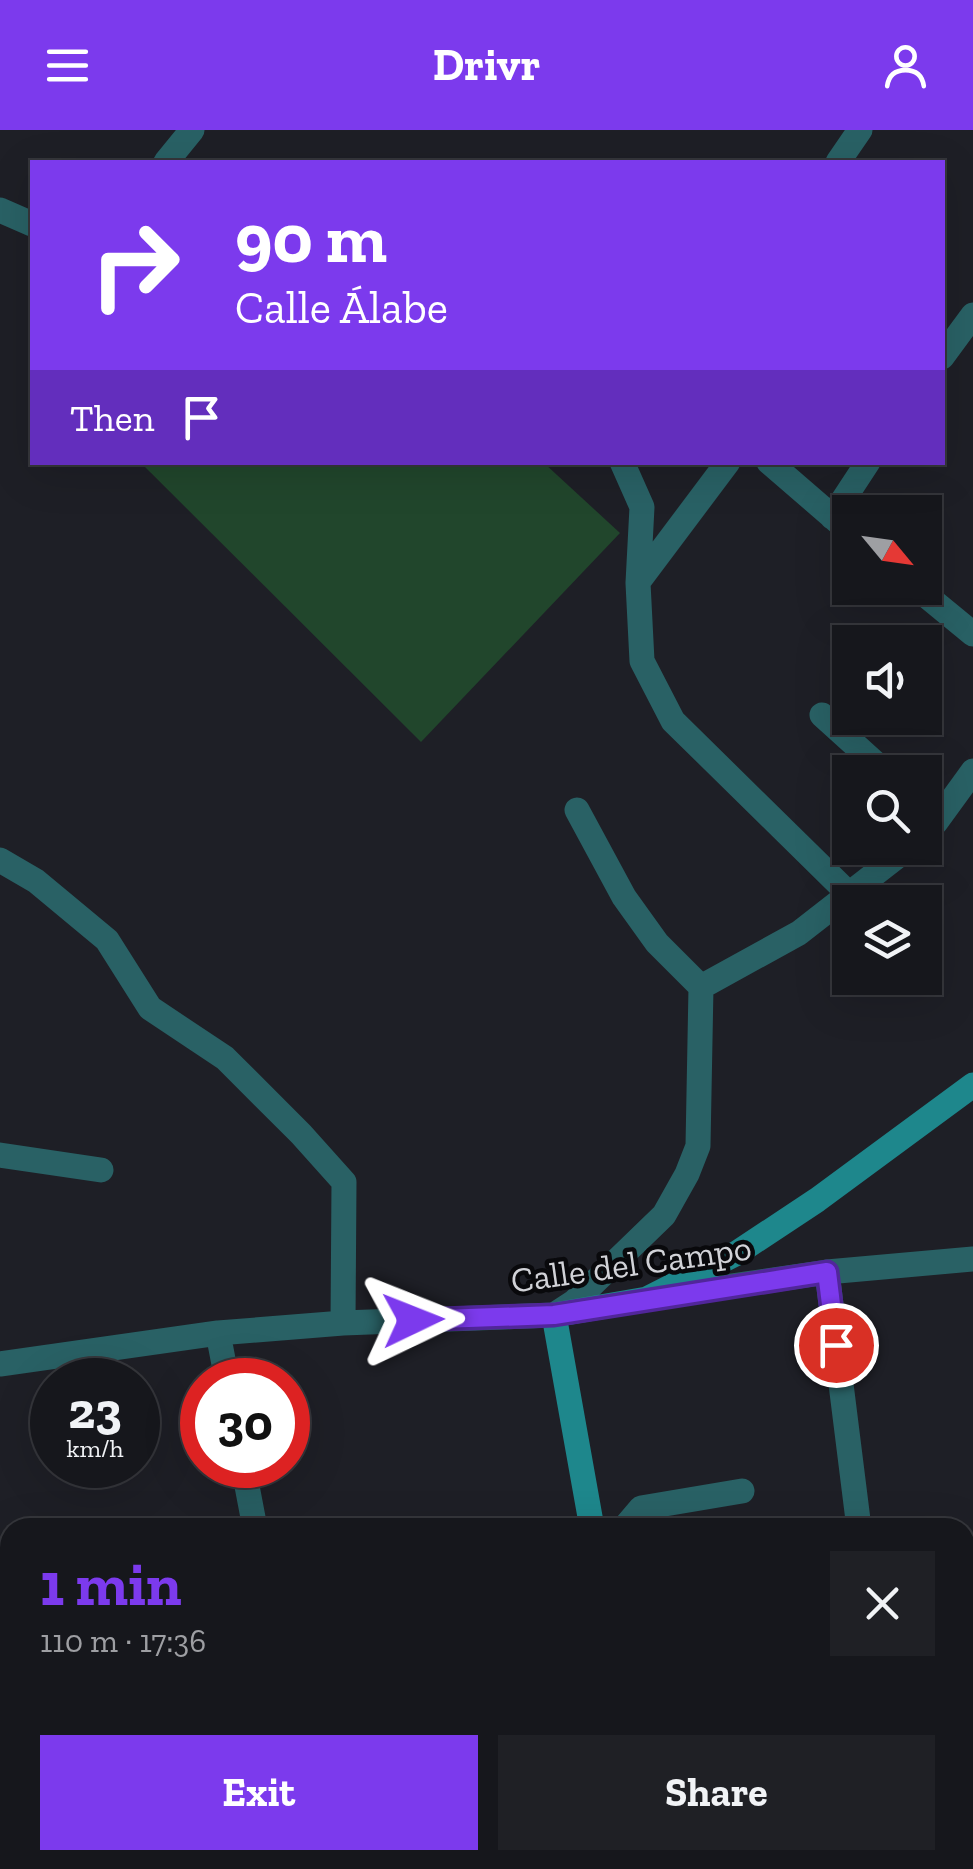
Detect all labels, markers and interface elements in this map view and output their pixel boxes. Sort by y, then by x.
icon: menu [40,38,95,93]
text: Drivr [433,38,540,92]
icon: person [878,38,933,93]
text: 90 m [235,196,387,280]
icon: right [70,200,200,330]
text: Calle Álabe [235,281,448,335]
icon: arrive [174,390,229,445]
text: Then [70,395,154,441]
north arrow [832,495,942,605]
map controls [832,495,942,995]
button: sound [832,625,942,735]
button: search [832,755,942,865]
button: layers [832,885,942,995]
street label: Calle del Campo [508,1226,754,1302]
position arrow [361,1268,465,1372]
pin [794,1303,879,1388]
icon: arrive [809,1318,864,1373]
speed limit sign: 30 [180,1358,310,1488]
text: 23 [68,1381,122,1441]
text: km/h [66,1433,124,1463]
text: 1 min [40,1548,182,1620]
button: close [830,1551,935,1656]
text: 110 m · 17:36 [40,1622,206,1660]
button: Exit [40,1735,478,1850]
button: Share [498,1735,935,1850]

